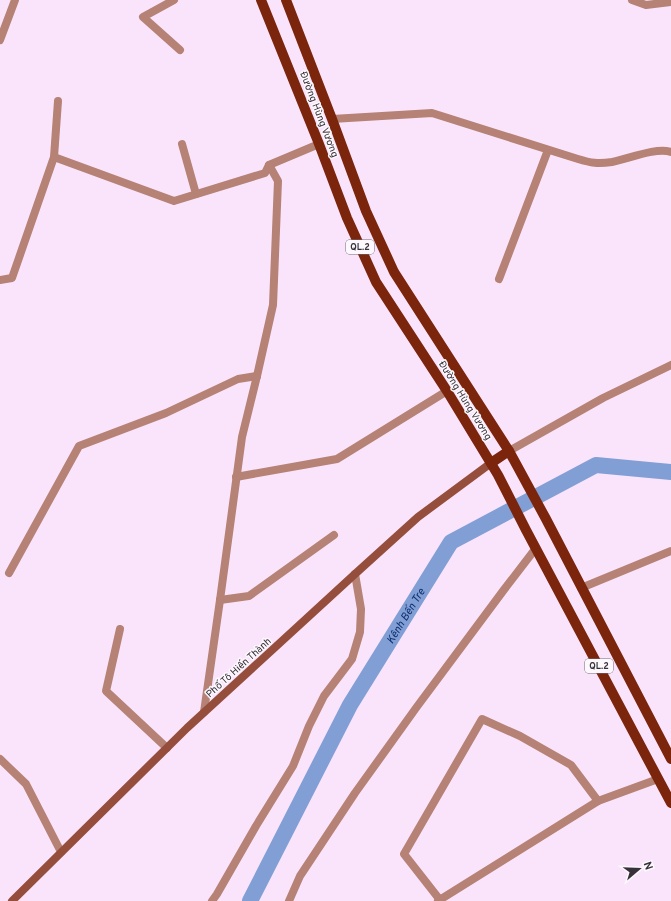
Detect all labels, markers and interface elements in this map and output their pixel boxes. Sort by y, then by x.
street label: Đường Hùng Vương [296,70,341,159]
road number: QL.2 [346,240,374,254]
street label: Đường Hùng Vương [435,359,494,443]
water label: Kênh Bến Tre [384,586,429,647]
street label: Phố Tô Hiến Thành [204,635,274,701]
road number: QL.2 [585,659,613,673]
north arrow [619,849,659,889]
text: N [640,860,655,872]

